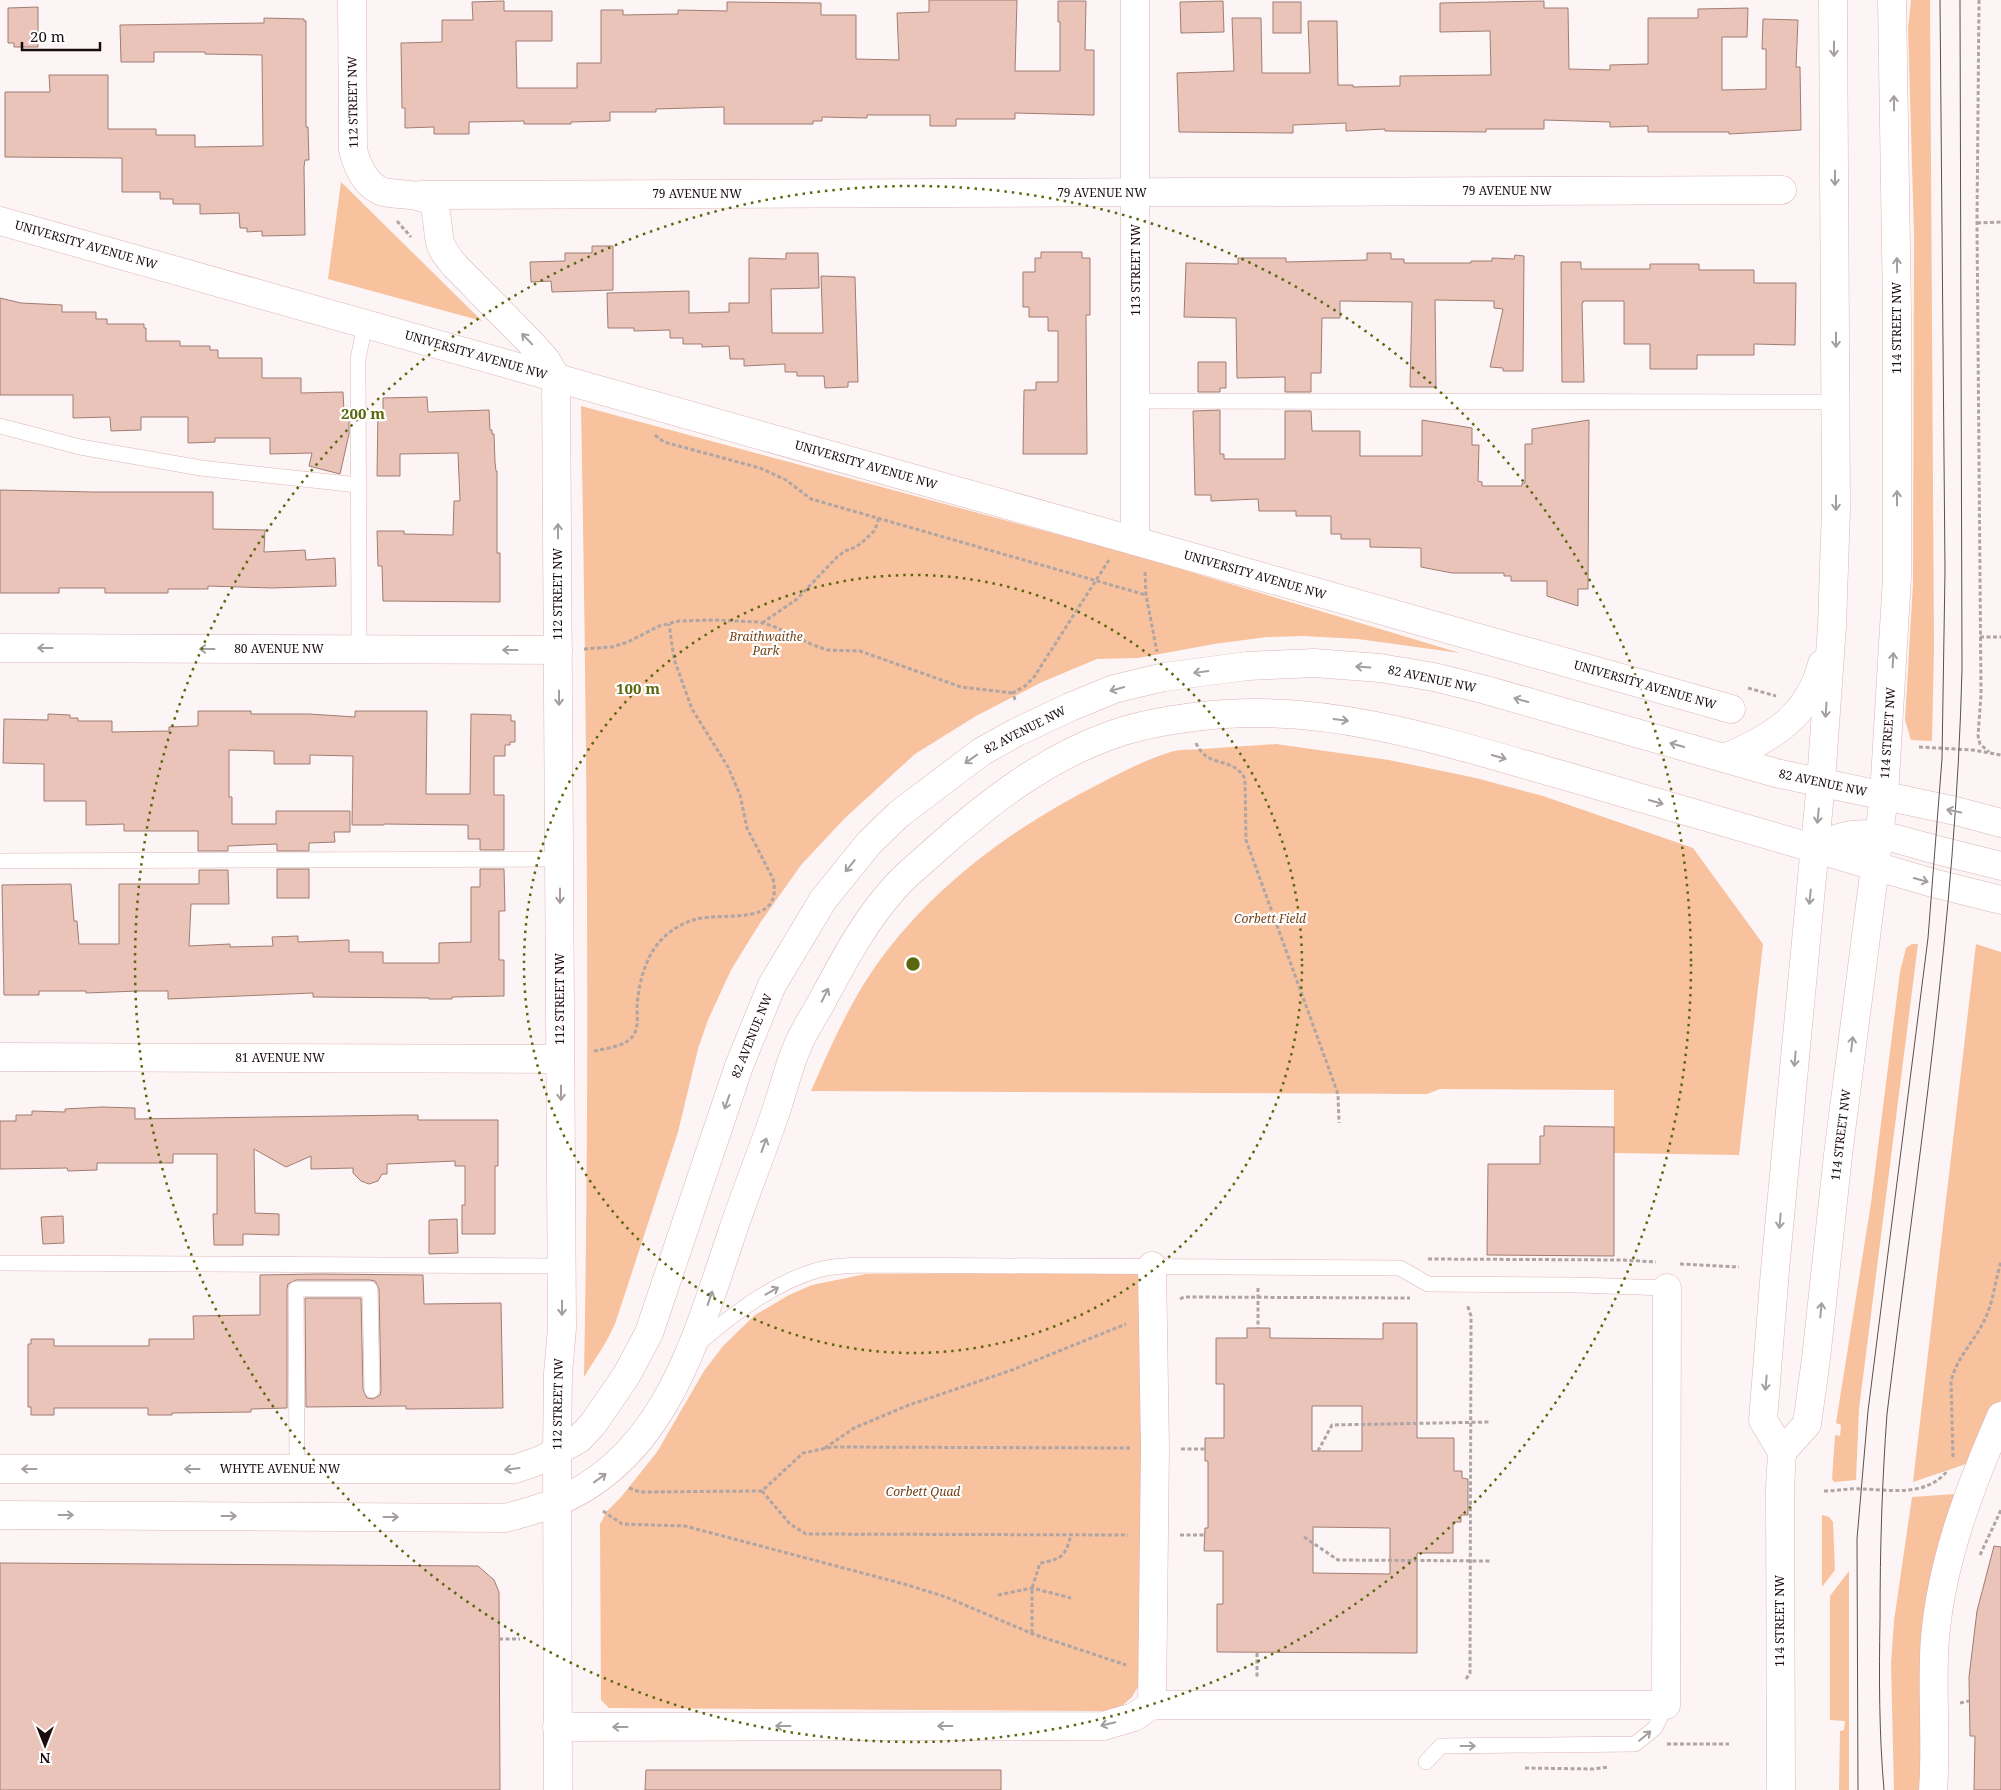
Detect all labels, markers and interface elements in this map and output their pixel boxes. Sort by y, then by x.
scale bar [22,20,100,52]
text: 20 m [30,26,65,46]
one-way arrow [1829,40,1839,56]
street label: 112 STREET NW [343,55,362,148]
one-way arrow [1889,95,1899,111]
one-way arrow [1830,169,1840,185]
street label: 79 AVENUE NW [1462,182,1552,199]
street label: 79 AVENUE NW [1057,184,1147,201]
street label: 79 AVENUE NW [652,185,742,202]
street label: UNIVERSITY AVENUE NW [13,216,160,273]
street label: 113 STREET NW [1127,224,1144,316]
one-way arrow [1892,257,1901,273]
street label: 114 STREET NW [1888,282,1905,374]
street label: UNIVERSITY AVENUE NW [403,326,550,383]
one-way arrow [521,332,533,345]
one-way arrow [1831,332,1841,348]
text: 200 m [341,403,385,423]
street label: UNIVERSITY AVENUE NW [793,436,940,493]
one-way arrow [1892,490,1902,506]
one-way arrow [1831,494,1841,510]
one-way arrow [553,523,562,539]
street label: UNIVERSITY AVENUE NW [1182,546,1329,603]
street label: 112 STREET NW [549,548,566,640]
park label: Braithwaithe Park [728,628,803,659]
street label: 80 AVENUE NW [234,640,324,657]
one-way arrow [37,643,53,653]
one-way arrow [199,644,216,654]
one-way arrow [502,645,518,655]
one-way arrow [1888,652,1897,668]
street label: UNIVERSITY AVENUE NW [1572,656,1719,713]
street label: 82 AVENUE NW [1386,661,1478,696]
one-way arrow [1355,662,1371,671]
one-way arrow [1193,667,1209,677]
text: 100 m [616,678,660,698]
one-way arrow [1110,684,1126,694]
street label: 114 STREET NW [1876,686,1899,779]
one-way arrow [554,690,564,706]
one-way arrow [1514,695,1530,704]
street label: 82 AVENUE NW [981,701,1069,757]
one-way arrow [1822,702,1831,718]
one-way arrow [1333,716,1349,726]
one-way arrow [1670,739,1686,749]
one-way arrow [1491,753,1507,763]
one-way arrow [964,754,978,764]
street label: 82 AVENUE NW [1777,765,1869,800]
one-way arrow [1647,798,1663,808]
one-way arrow [1946,806,1962,815]
one-way arrow [1813,807,1822,823]
one-way arrow [844,860,856,873]
one-way arrow [1913,876,1929,886]
one-way arrow [555,888,565,904]
one-way arrow [1805,889,1814,905]
park label: Corbett Field [1234,910,1306,927]
street label: 112 STREET NW [551,953,568,1045]
centre of rings [904,955,922,973]
one-way arrow [821,988,830,1003]
street label: 82 AVENUE NW [727,991,776,1081]
one-way arrow [1847,1037,1857,1053]
street label: 81 AVENUE NW [235,1049,325,1066]
one-way arrow [1790,1051,1799,1067]
one-way arrow [556,1085,566,1101]
street label: 114 STREET NW [1826,1088,1855,1182]
one-way arrow [722,1093,731,1109]
one-way arrow [760,1137,769,1153]
one-way arrow [1775,1213,1785,1229]
one-way arrow [765,1286,780,1296]
one-way arrow [706,1291,715,1306]
one-way arrow [557,1300,567,1316]
one-way arrow [1816,1303,1826,1319]
street label: 112 STREET NW [548,1357,567,1450]
one-way arrow [1762,1375,1771,1391]
street label: WHYTE AVENUE NW [220,1460,341,1477]
one-way arrow [22,1464,38,1474]
one-way arrow [184,1464,200,1474]
one-way arrow [504,1464,520,1473]
one-way arrow [592,1473,606,1483]
park label: Corbett Quad [886,1483,960,1500]
one-way arrow [58,1510,74,1520]
one-way arrow [220,1511,236,1521]
one-way arrow [382,1512,399,1522]
street label: 114 STREET NW [1771,1575,1788,1667]
north arrow [20,1720,70,1770]
one-way arrow [1100,1720,1116,1729]
one-way arrow [775,1721,792,1731]
one-way arrow [938,1721,954,1731]
one-way arrow [613,1722,629,1732]
one-way arrow [1638,1730,1651,1741]
one-way arrow [1460,1741,1476,1750]
text: N [39,1749,51,1768]

